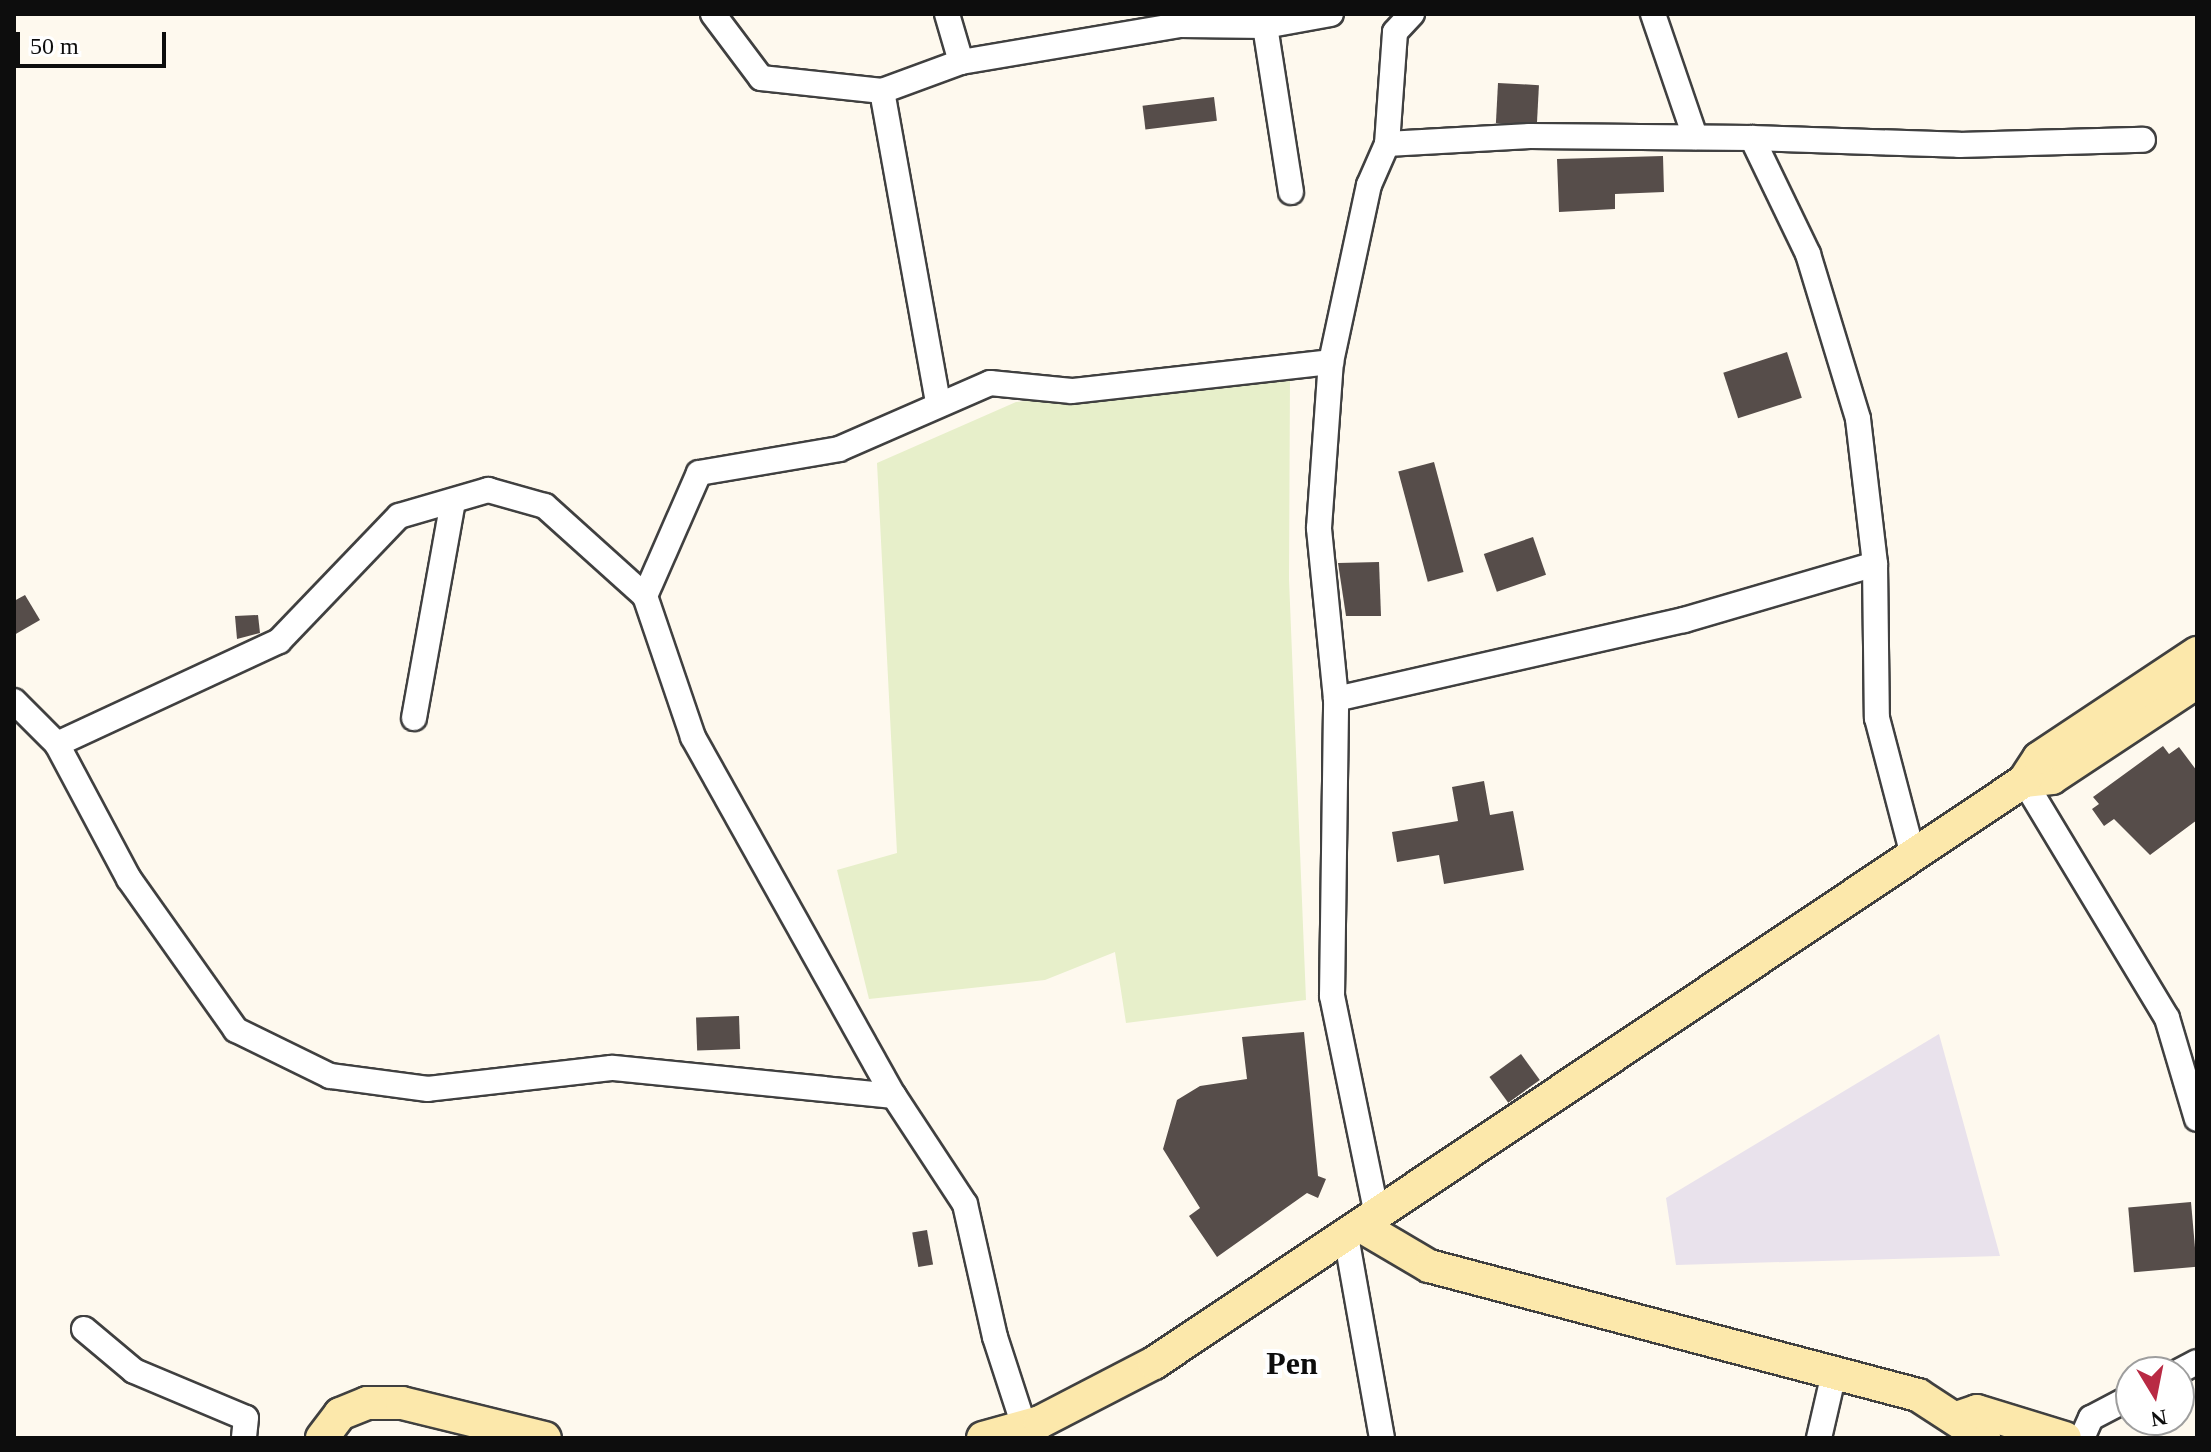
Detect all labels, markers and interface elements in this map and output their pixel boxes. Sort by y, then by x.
scale bar [20,16,170,66]
text: 50 m [30,33,79,59]
district label: Pen [1266,1344,1318,1382]
north arrow [2115,1356,2195,1436]
text: N [2149,1404,2169,1432]

